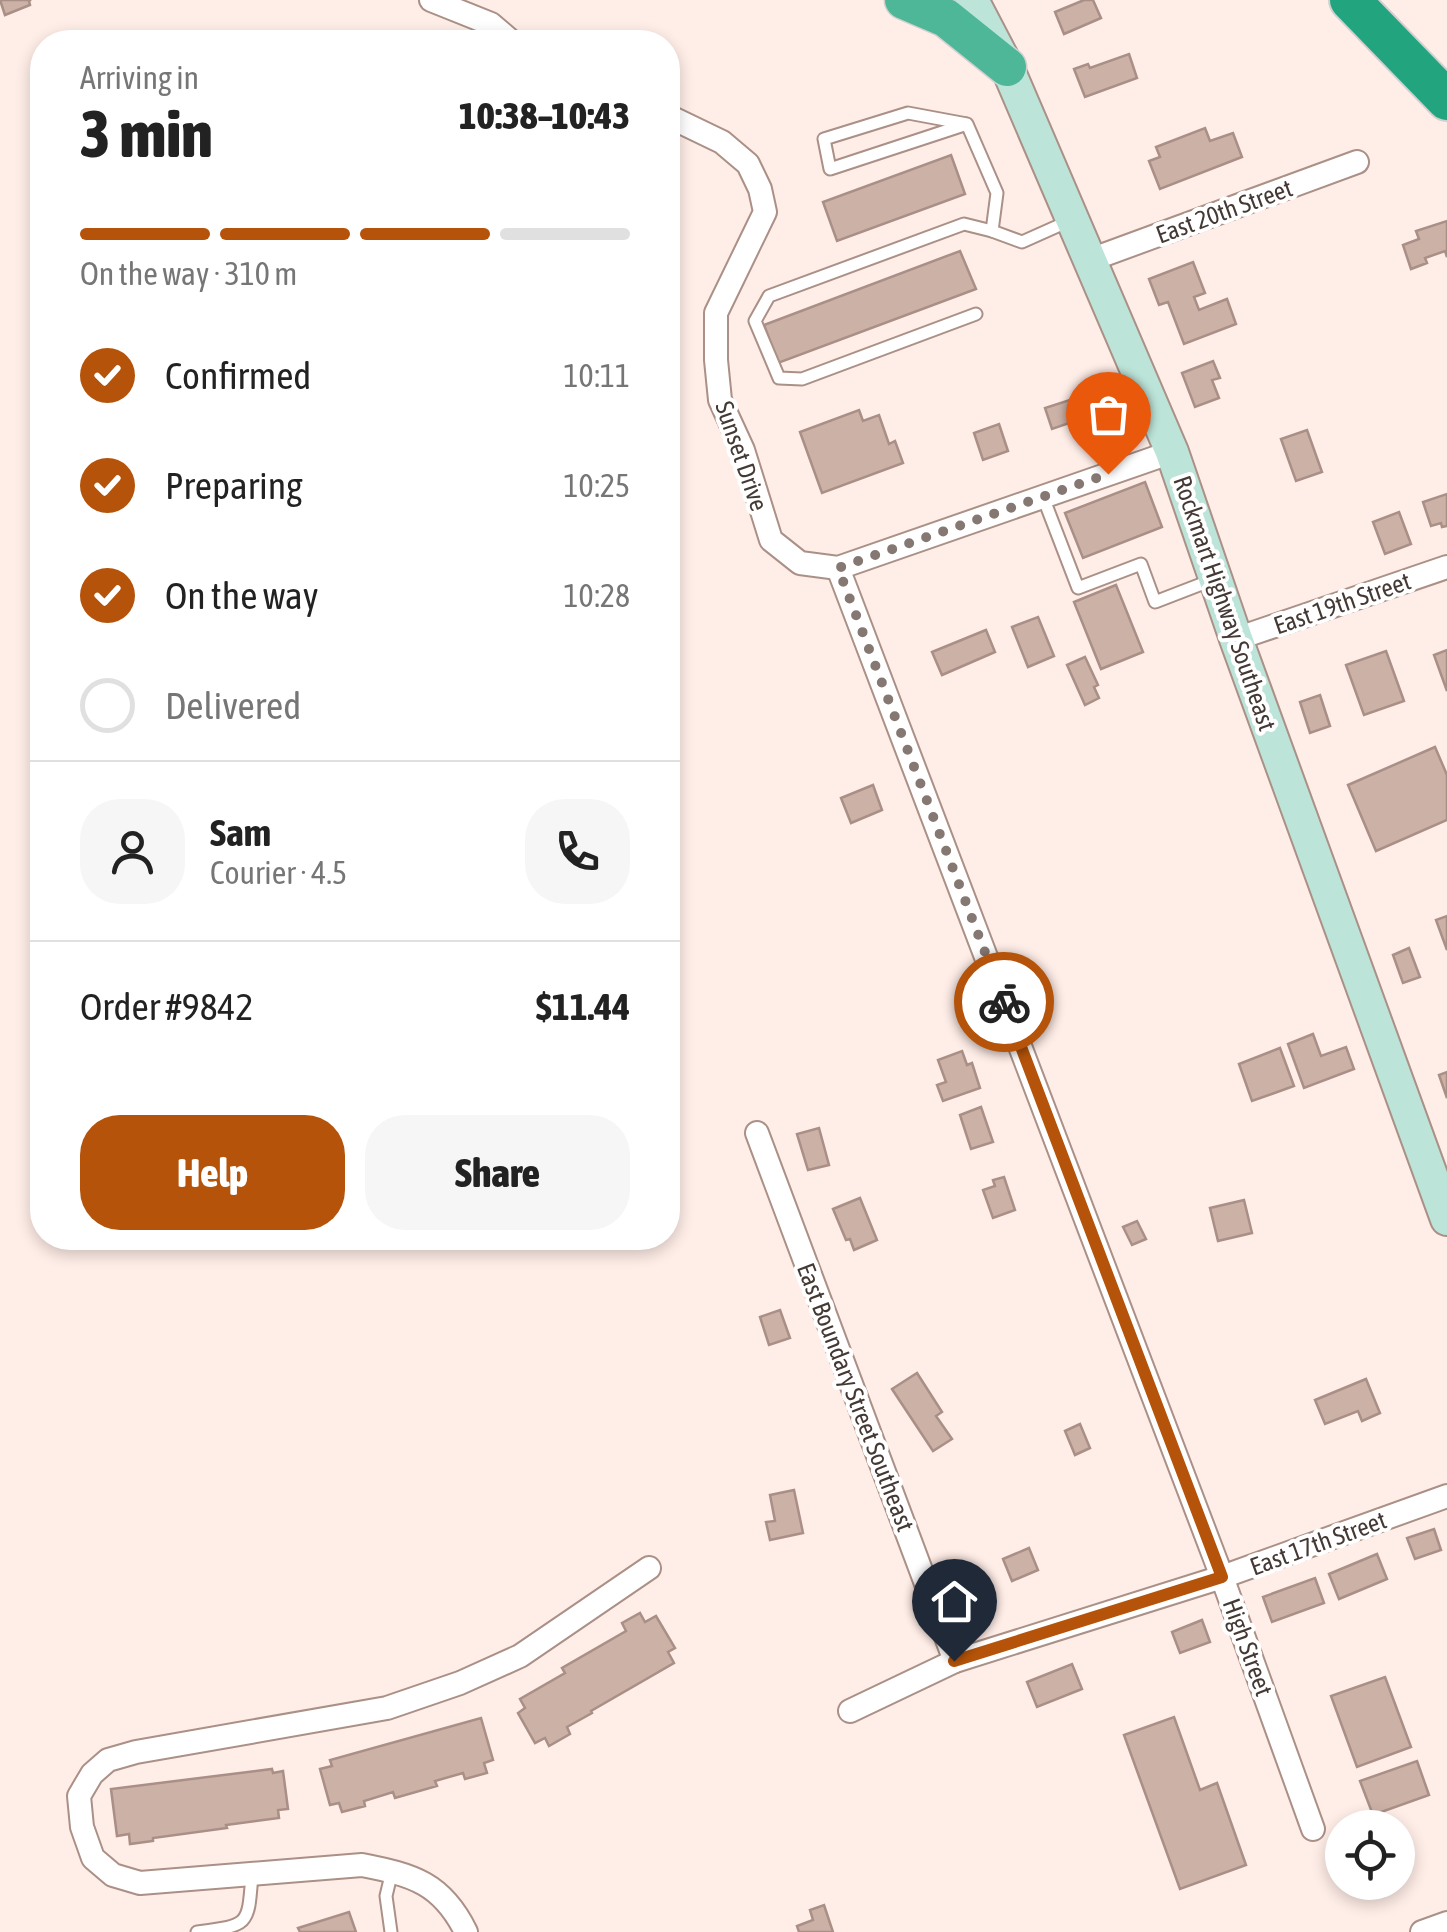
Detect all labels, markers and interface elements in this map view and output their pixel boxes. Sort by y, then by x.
text: Arriving in [80,59,199,96]
text: 10:38–10:43 [459,94,630,137]
text: 3 min [80,96,213,171]
street label: East 20th Street [1152,173,1296,249]
text: On the way · 310 m [80,255,297,292]
icon: check [80,348,135,403]
text: Confirmed [165,354,311,397]
text: 10:11 [564,357,630,394]
pin [1066,372,1151,475]
icon: bag [1081,387,1136,442]
street label: Sunset Drive [710,398,774,514]
icon: check [80,458,135,513]
text: Preparing [165,464,303,507]
text: 10:25 [564,467,630,504]
street label: Rockmart Highway Southeast [1168,472,1282,734]
street label: East 19th Street [1270,567,1414,639]
icon: check [80,568,135,623]
text: On the way [165,574,318,617]
text: 10:28 [564,577,630,614]
text: Delivered [165,684,301,727]
button: person [80,799,185,904]
button: phone [525,799,630,904]
text: Sam [210,811,271,854]
text: Courier · 4.5 [210,854,347,891]
courier [954,952,1054,1052]
icon: bike [977,975,1032,1030]
text: Order #9842 [80,985,253,1028]
text: $11.44 [536,985,630,1028]
button: Help [80,1115,345,1230]
button: Share [365,1115,630,1230]
street label: East Boundary Street Southeast [792,1259,920,1535]
street label: East 17th Street [1246,1505,1390,1581]
pin [912,1559,997,1662]
icon: home [927,1574,982,1629]
street label: High Street [1217,1595,1279,1699]
map controls [1325,1810,1415,1900]
button: locate [1325,1810,1415,1900]

